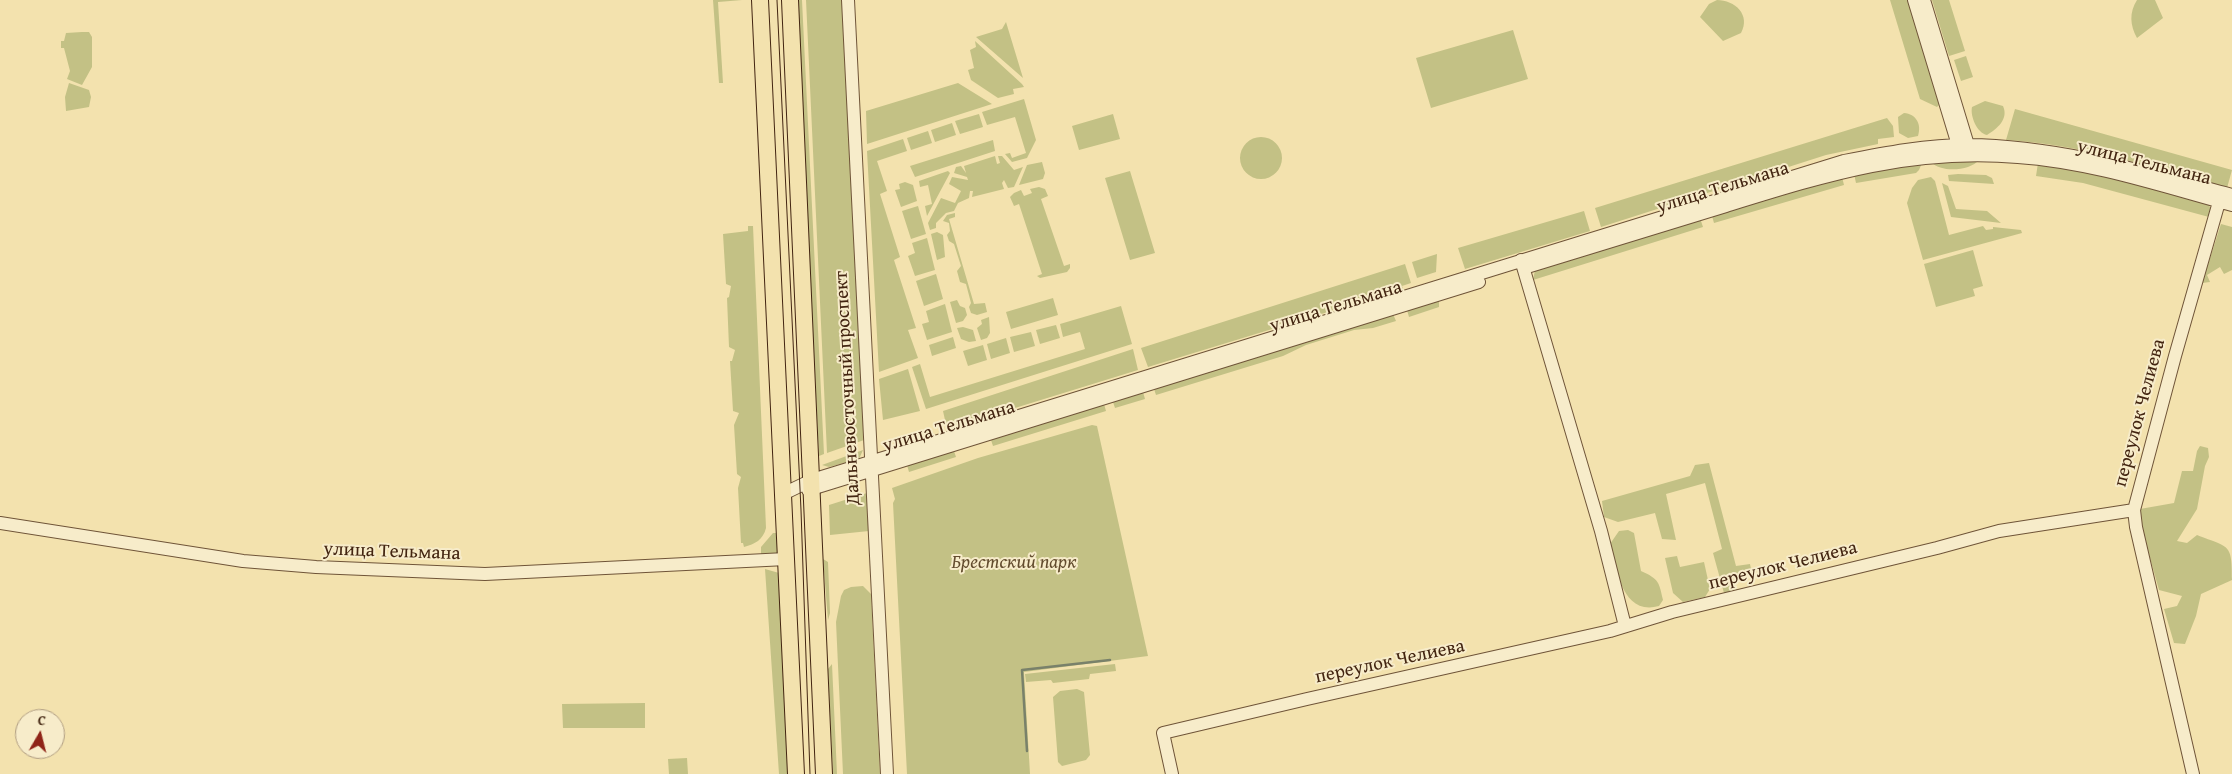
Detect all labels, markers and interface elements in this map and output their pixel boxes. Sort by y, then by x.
street label: улица Тельмана [2075,135,2213,191]
street label: улица Тельмана [1654,157,1792,219]
street label: Дальневосточный проспект [830,270,866,506]
street label: улица Тельмана [1267,276,1405,338]
street label: переулок Челиева [2109,337,2171,489]
street label: улица Тельмана [880,396,1018,458]
street label: переулок Челиева [1706,537,1860,595]
street label: улица Тельмана [323,538,461,566]
park label: Брестский парк [951,552,1077,574]
street label: переулок Челиева [1313,635,1467,689]
north arrow [15,709,65,759]
text: С [37,710,47,731]

